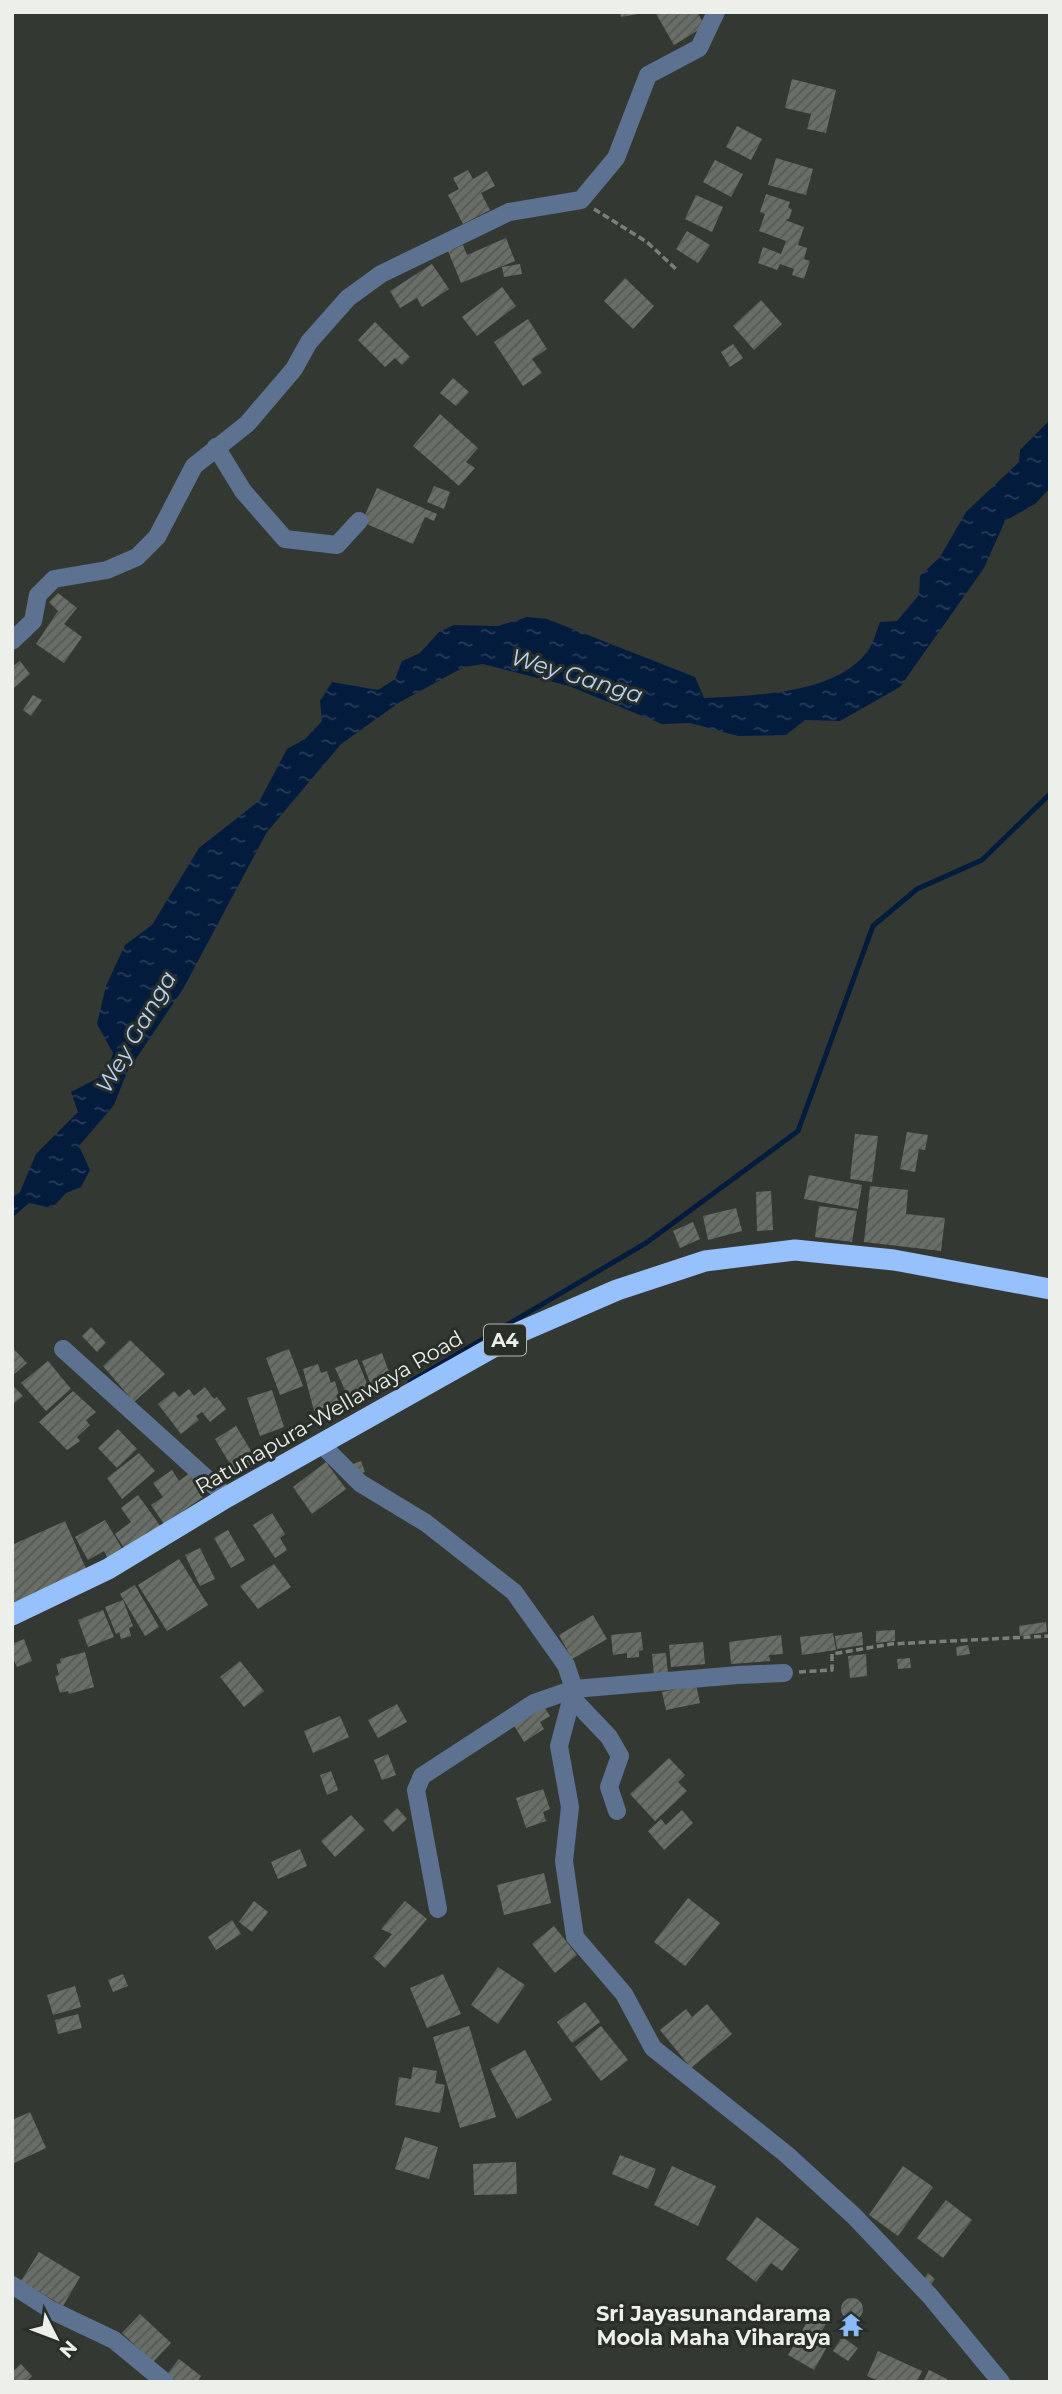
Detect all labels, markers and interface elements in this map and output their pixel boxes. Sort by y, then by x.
water label: Wey Ganga [508,643,646,709]
water label: Wey Ganga [90,966,182,1098]
road number: A4 [484,1324,526,1356]
street label: Ratunapura-Wellawaya Road [191,1325,467,1499]
place label: Sri Jayasunandarama Moola Maha Viharaya [596,2301,831,2350]
north arrow [21,2303,91,2373]
temple icon: Sri Jayasunandarama Moola Maha Viharaya [837,2311,865,2339]
text: N [55,2336,82,2362]

